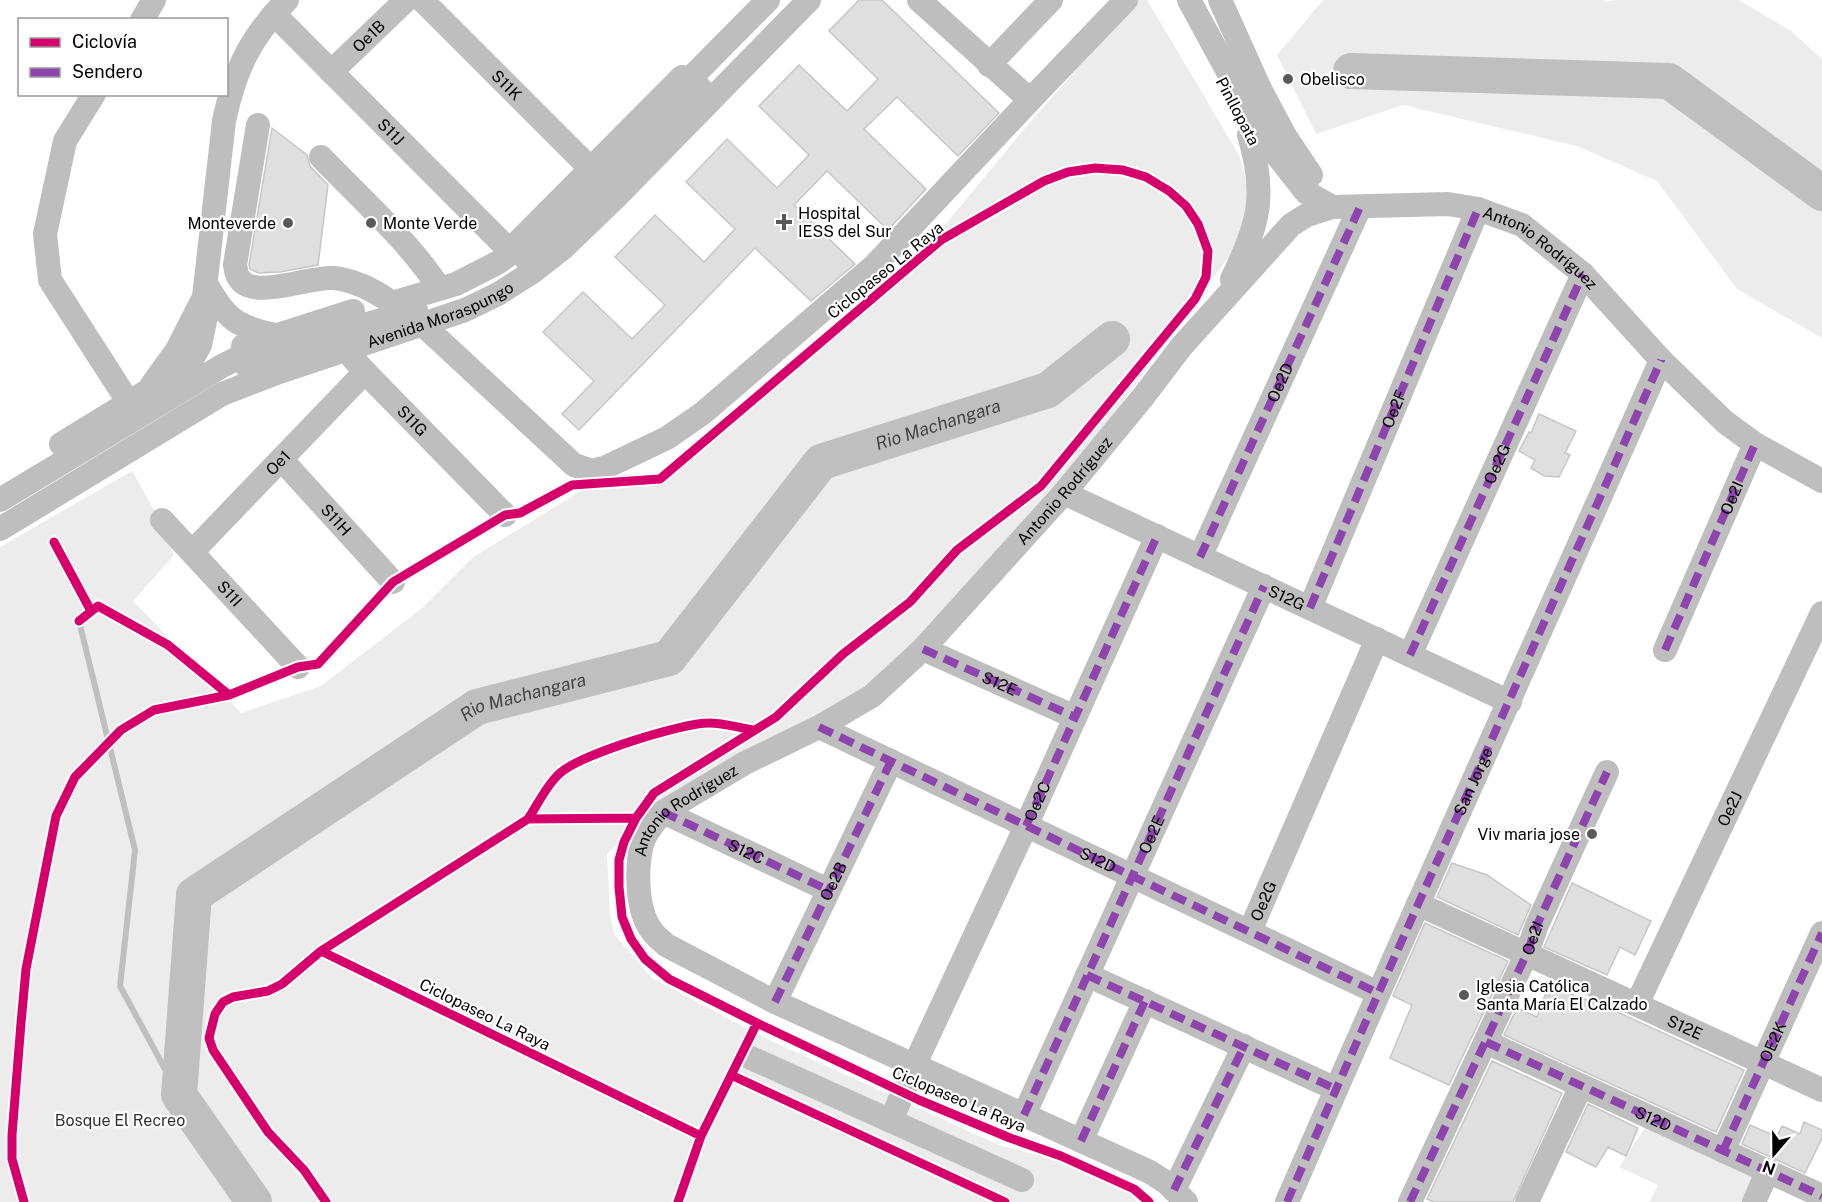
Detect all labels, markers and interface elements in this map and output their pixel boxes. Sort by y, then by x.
street label: Oe1B [349,16,389,56]
legend [18,18,228,96]
text: Ciclovía [72,31,137,52]
text: Sendero [72,61,143,82]
street label: S11K [488,66,526,104]
place label: Obelisco [1300,70,1365,89]
marker: Obelisco [1281,72,1295,86]
street label: Pinllopata [1212,74,1263,149]
street label: S11J [373,115,408,149]
street label: Antonio Rodríguez [1480,203,1601,294]
place label: Hospital IESS del Sur [798,204,891,241]
marker: Hospital IESS del Sur [775,213,793,231]
place label: Monteverde [187,214,276,233]
place label: Monte Verde [383,214,477,233]
marker: Monteverde [281,216,295,230]
marker: Monte Verde [364,216,378,230]
street label: Ciclopaseo La Raya [824,218,947,323]
street label: Avenida Moraspungo [365,278,517,352]
street label: Oe2D [1263,360,1298,405]
street label: Oe2F [1378,387,1411,431]
water label: Rio Machangara [873,395,1003,454]
street label: S11G [393,402,431,440]
street label: Antonio Rodríguez [1013,433,1117,549]
street label: Oe2G [1480,441,1515,487]
street label: Oe1 [262,447,295,479]
street label: Oe2I [1716,478,1748,518]
street label: S11H [317,500,355,540]
street label: S11I [213,577,246,611]
street label: S12G [1265,581,1308,615]
street label: S12E [979,668,1020,700]
water label: Rio Machangara [456,669,588,725]
street label: San Jorge [1450,744,1497,819]
street label: Antonio Rodríguez [631,760,741,858]
street label: Oe2C [1020,779,1055,824]
street label: Oe2J [1713,788,1746,830]
street label: Oe2E [1135,812,1169,857]
place label: Viv maria jose [1477,825,1580,844]
marker: Viv maria jose [1585,827,1599,841]
street label: S12C [725,835,767,868]
street label: S12D [1077,844,1119,877]
street label: Oe2B [816,859,851,904]
street label: Oe2G [1247,878,1281,924]
street label: Oe2I [1518,918,1548,958]
street label: Ciclopaseo La Raya [416,974,553,1054]
place label: Iglesia Católica Santa María El Calzado [1476,977,1648,1014]
marker: Iglesia Católica Santa María El Calzado [1457,988,1471,1002]
street label: S12E [1664,1011,1706,1044]
street label: OE2K [1756,1019,1790,1065]
street label: Ciclopaseo La Raya [889,1063,1029,1136]
street label: S12D [1632,1103,1674,1136]
park label: Bosque El Recreo [55,1111,185,1130]
north arrow [1744,1124,1804,1184]
text: N [1760,1157,1778,1179]

